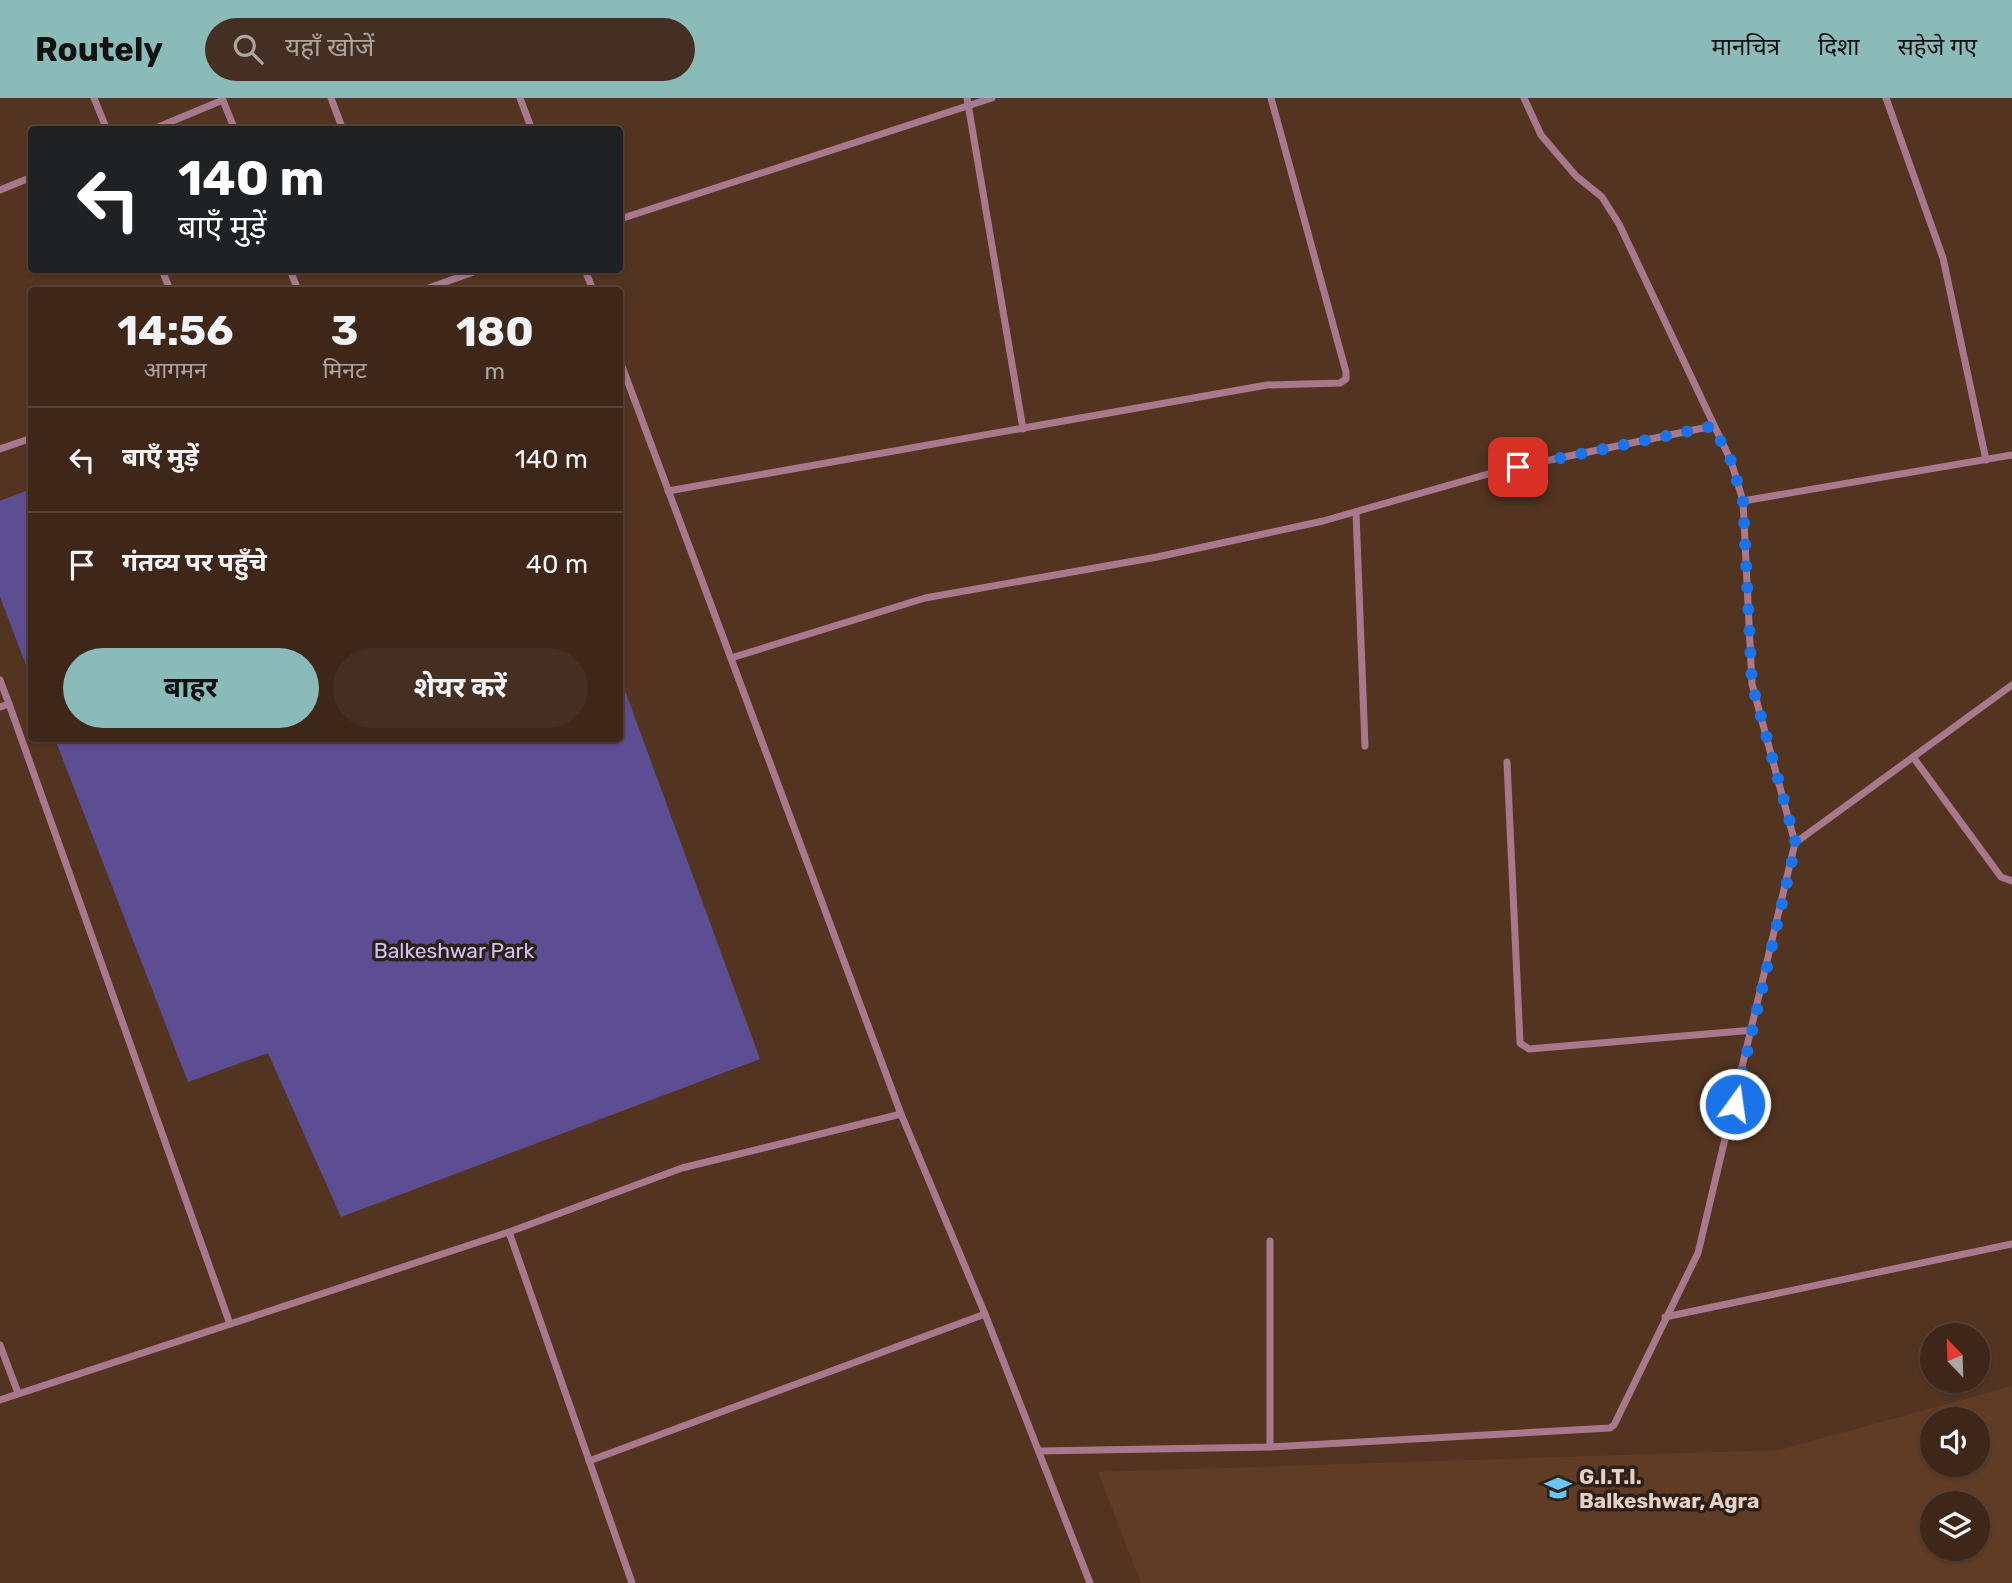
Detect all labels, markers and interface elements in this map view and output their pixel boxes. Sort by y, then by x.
search box [205,18,695,81]
text: Routely [35,30,163,69]
icon: search [229,30,267,68]
text: यहाँ खोजें [285,32,374,63]
text: मानचित्र [1711,33,1780,61]
text: दिशा [1818,33,1860,61]
text: सहेजे गए [1898,33,1977,61]
text: 140 m [178,149,324,207]
icon: left [63,154,154,245]
text: बाएँ मुड़ें [178,208,266,246]
text: 14:56 [117,306,233,356]
text: 3 [331,306,359,356]
text: 180 [456,307,534,357]
text: आगमन [144,356,207,384]
text: मिनट [323,356,367,384]
text: m [485,357,505,385]
pin [1488,437,1548,497]
icon: left [63,441,101,479]
text: बाएँ मुड़ें [122,442,199,473]
text: 140 m [515,444,588,475]
icon: arrive [1499,448,1537,486]
icon: arrive [63,546,101,584]
text: गंतव्य पर पहुँचे [122,547,267,578]
text: 40 m [526,549,588,580]
button: बाहर [63,648,319,728]
button: शेयर करें [333,648,588,728]
park label: Balkeshwar Park [374,938,534,963]
position arrow [1698,1067,1772,1141]
north arrow [1920,1323,1990,1393]
map controls [1920,1323,1990,1561]
button: sound [1920,1407,1990,1477]
place label: G.I.T.I. Balkeshwar, Agra [1579,1464,1759,1513]
school or university icon: G.I.T.I. Balkeshwar, Agra [1543,1473,1573,1503]
button: layers [1920,1491,1990,1561]

